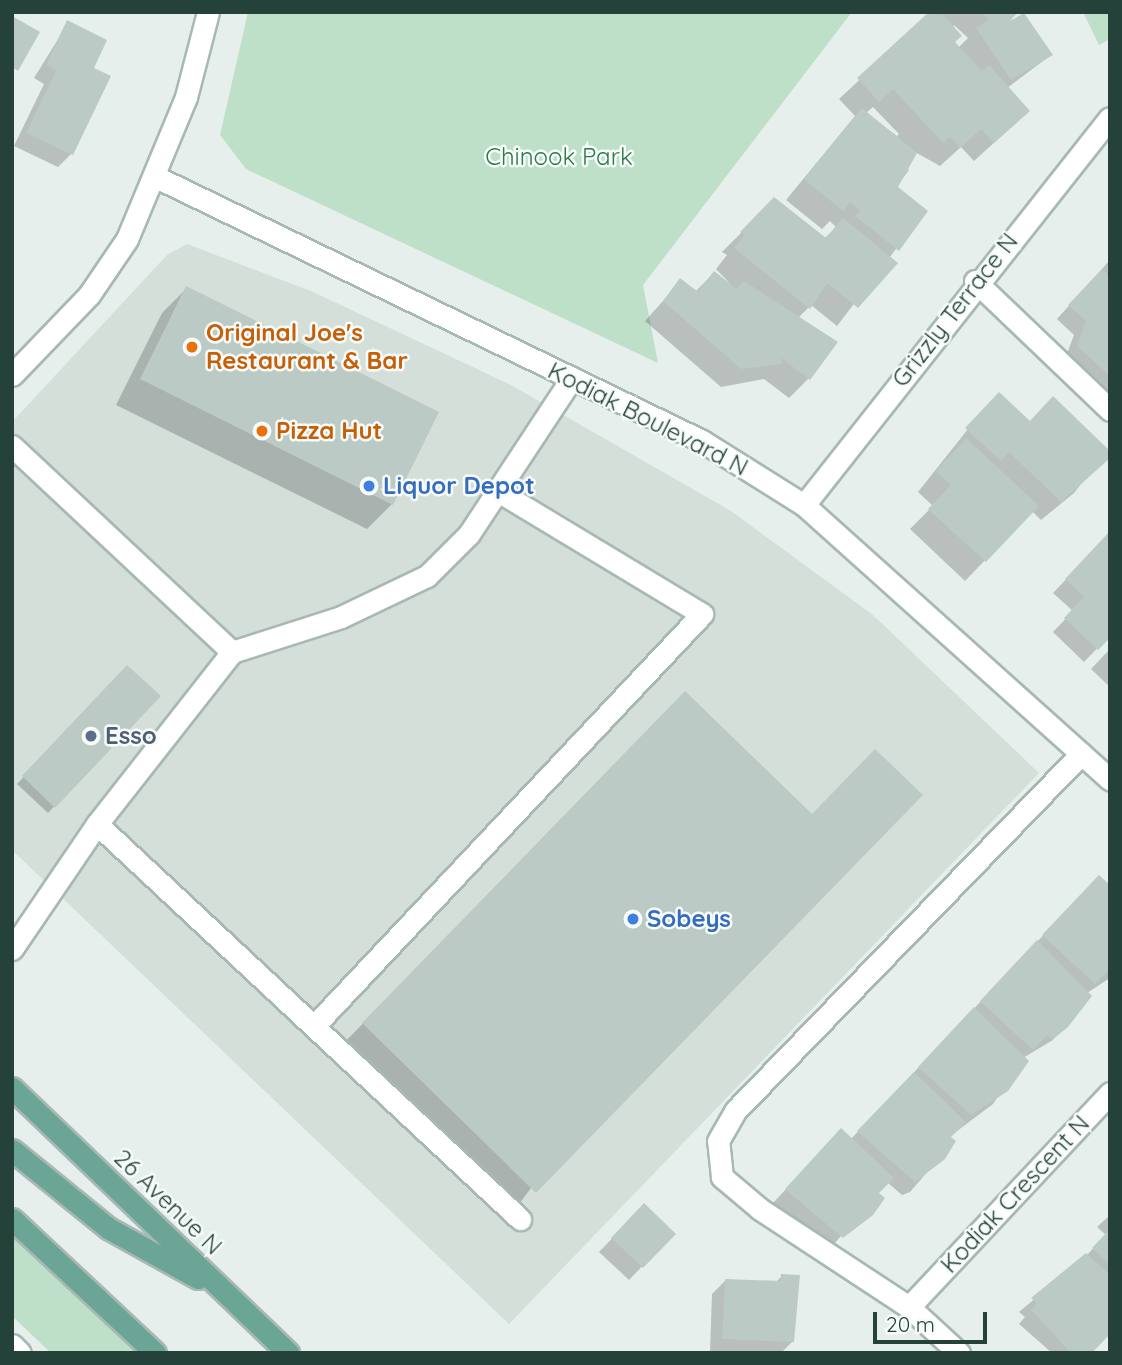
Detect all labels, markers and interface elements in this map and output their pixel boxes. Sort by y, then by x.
park label: Chinook Park [485,143,633,171]
street label: Grizzly Terrace N [886,227,1024,393]
place label: Original Joe's Restaurant & Bar [206,319,408,375]
marker: Original Joe's Restaurant & Bar [184,339,200,355]
street label: Kodiak Boulevard N [543,356,753,482]
place label: Pizza Hut [276,417,382,445]
marker: Pizza Hut [254,423,270,439]
place label: Liquor Depot [383,472,535,500]
marker: Liquor Depot [361,478,377,494]
place label: Esso [105,722,157,750]
marker: Esso [83,728,99,744]
place label: Sobeys [647,905,731,933]
marker: Sobeys [625,911,641,927]
street label: Kodiak Crescent N [935,1109,1095,1279]
street label: 26 Avenue N [108,1143,228,1261]
scale bar [877,1298,991,1342]
text: 20 m [886,1311,935,1337]

